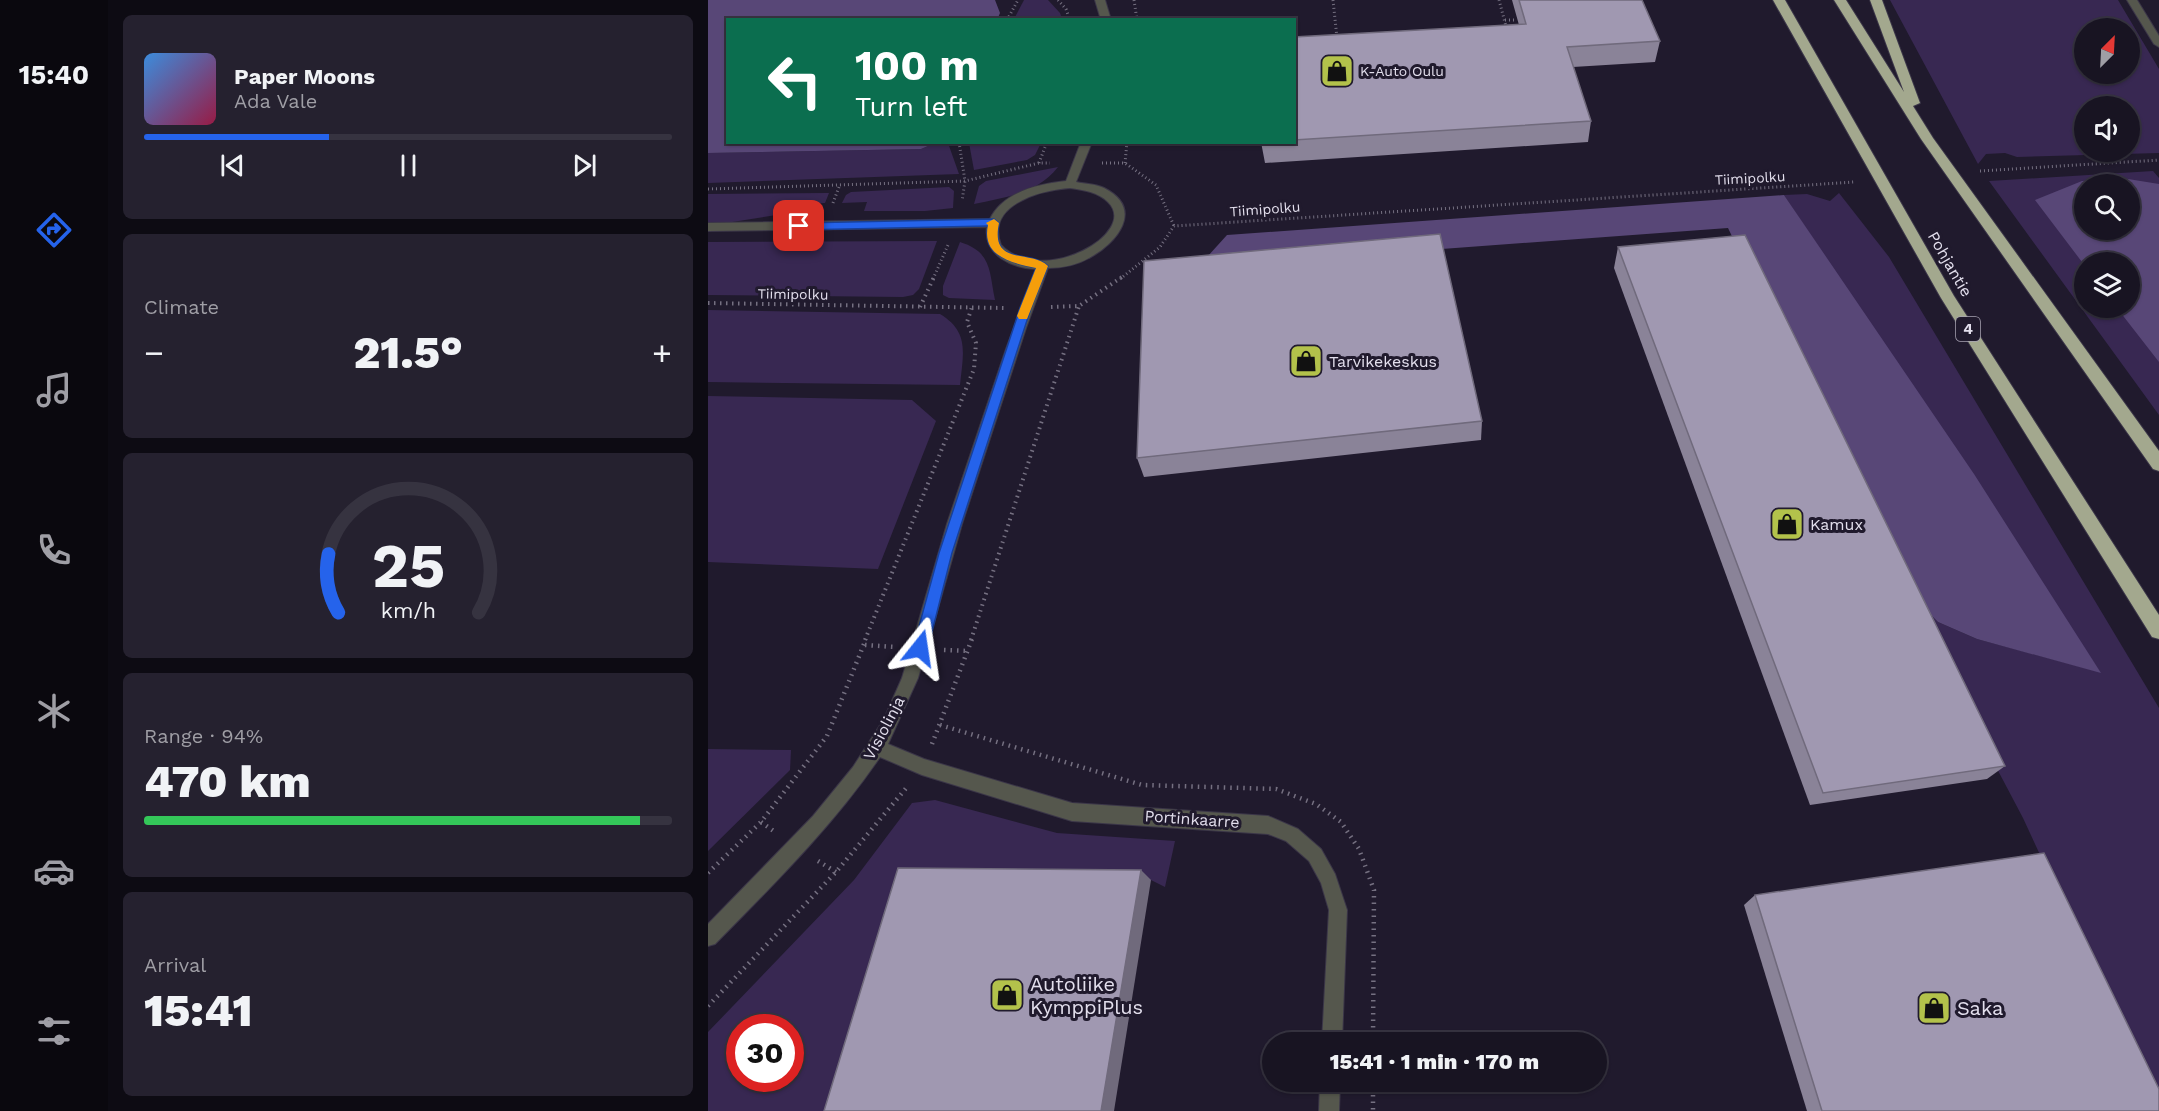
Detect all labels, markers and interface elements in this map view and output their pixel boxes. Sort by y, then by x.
north arrow [2074,18,2140,84]
map controls [2074,18,2140,318]
text: 100 m [855,41,979,90]
icon: left [756,42,834,120]
shop icon: K-Auto Oulu [1319,53,1355,89]
text: 15:40 [19,59,89,91]
place label: K-Auto Oulu [1360,63,1444,79]
text: Paper Moons [234,64,375,89]
text: Ada Vale [234,89,317,113]
text: Turn left [855,91,967,123]
button: sound [2074,96,2140,162]
icon: previous [216,149,249,182]
icon: pause [392,149,425,182]
icon: next [568,149,601,182]
street label: Tiimipolku [1714,168,1786,188]
button: search [2074,174,2140,240]
street label: Tiimipolku [1229,199,1301,219]
pin [773,200,824,251]
icon: directions [33,209,75,251]
icon: arrive [782,209,815,242]
street label: Pohjantie [1924,228,1976,300]
button: layers [2074,252,2140,318]
street label: Tiimipolku [757,285,829,303]
text: Climate [144,295,219,319]
road number: 4 [1956,317,1980,341]
text: 21.5° [353,326,463,379]
text: − [144,333,164,372]
text: + [652,333,672,372]
shop icon: Tarvikekeskus [1288,343,1324,379]
place label: Tarvikekeskus [1329,352,1437,371]
icon: music [33,369,75,411]
shop icon: Kamux [1769,506,1805,542]
place label: Kamux [1810,515,1863,534]
icon: phone [33,529,75,571]
text: 25 [371,529,445,602]
text: km/h [380,598,436,623]
position arrow [888,616,952,680]
icon: climate [33,690,75,732]
street label: Visiolinja [859,693,909,763]
text: Range · 94% [144,724,263,748]
text: 470 km [144,755,311,808]
street label: Portinkaarre [1144,806,1240,832]
icon: car [33,850,75,892]
text: Arrival [144,953,206,977]
place label: Autoliike KymppiPlus [1030,972,1143,1019]
shop icon: Autoliike KymppiPlus [989,977,1025,1013]
text: 15:41 [144,984,252,1037]
shop icon: Saka [1916,990,1952,1026]
place label: Saka [1957,996,2003,1020]
icon: filters [33,1010,75,1052]
speed limit sign: 30 [726,1014,804,1092]
text: 15:41 · 1 min · 170 m [1330,1049,1539,1074]

